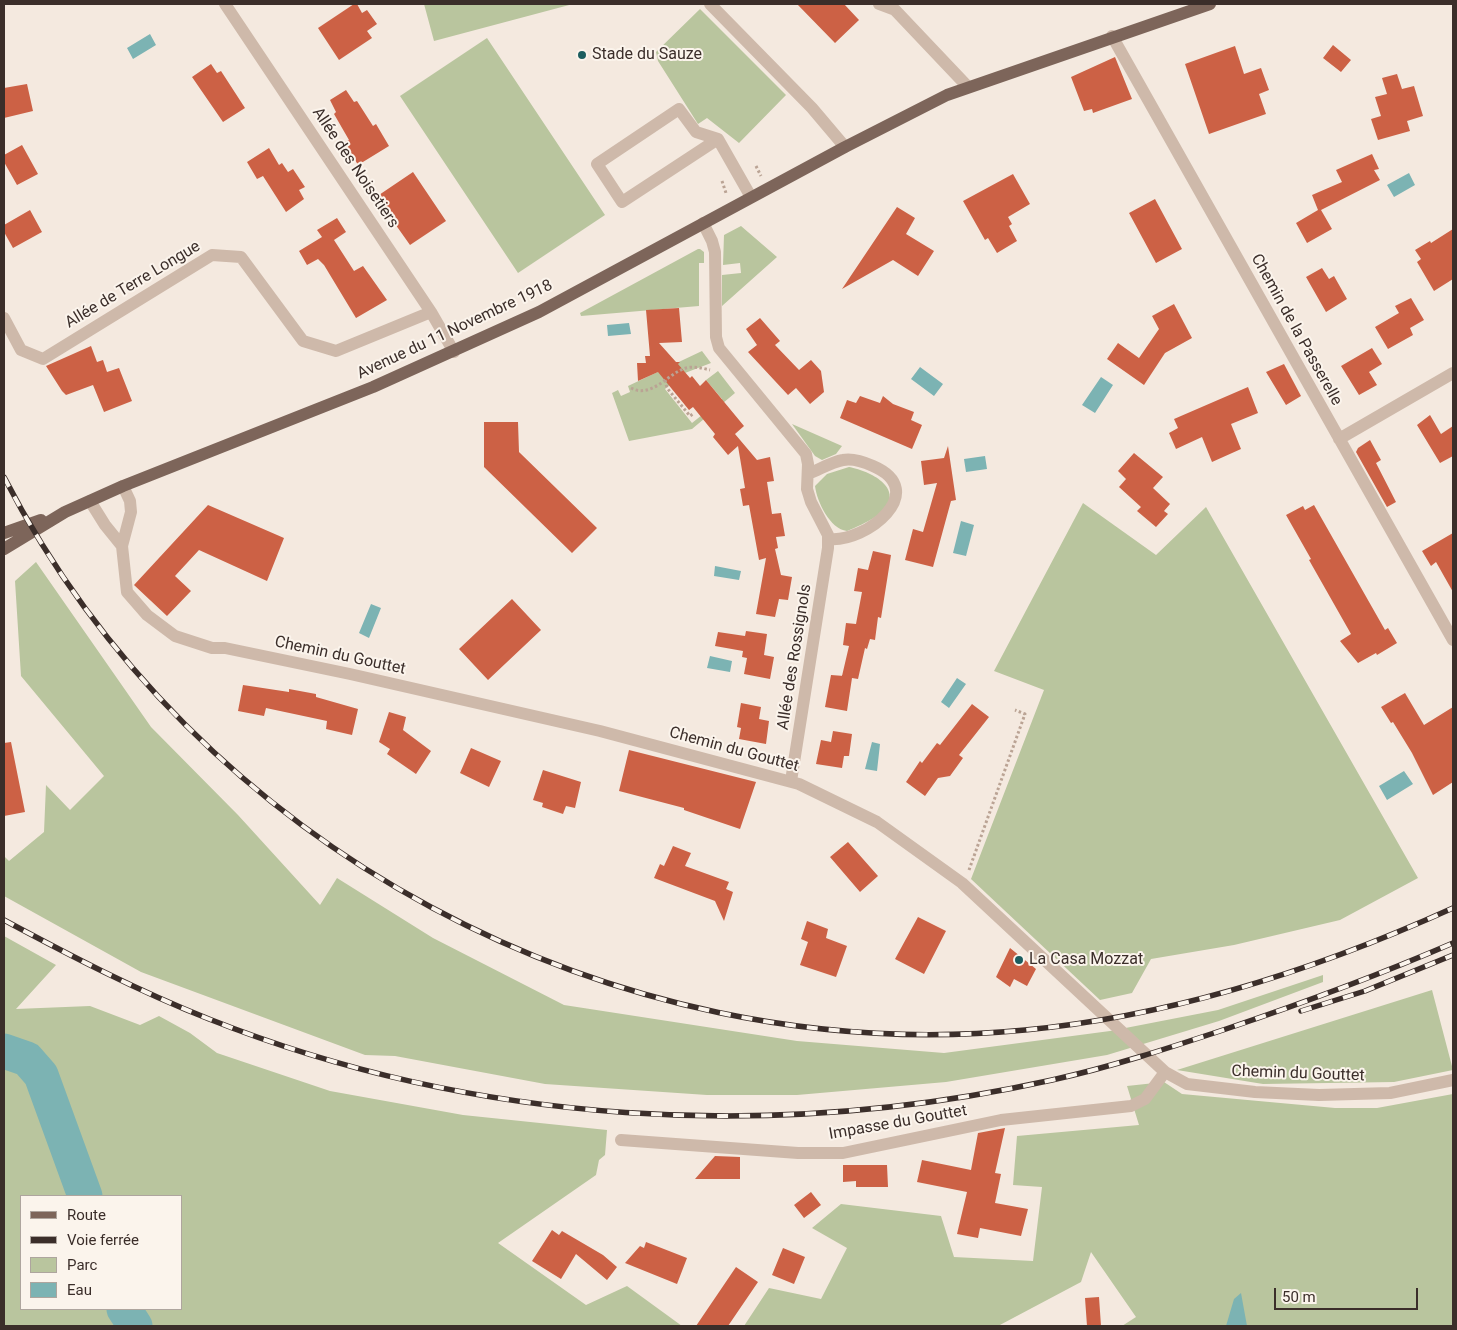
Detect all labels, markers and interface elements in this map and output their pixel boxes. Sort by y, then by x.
place label: Stade du Sauze [592,45,702,65]
marker: Stade du Sauze [576,49,588,61]
street label: Allée des Noisetiers [308,104,402,232]
street label: Allée de Terre Longue [62,237,204,333]
street label: Chemin de la Passerelle [1246,251,1346,409]
street label: Avenue du 11 Novembre 1918 [354,276,556,384]
street label: Allée des Rossignols [774,583,816,731]
street label: Chemin du Gouttet [273,633,407,679]
street label: Chemin du Gouttet [667,723,801,777]
place label: La Casa Mozzat [1029,950,1143,970]
marker: La Casa Mozzat [1013,954,1025,966]
street label: Chemin du Gouttet [1231,1062,1365,1086]
street label: Impasse du Gouttet [827,1101,969,1145]
legend [20,1195,182,1310]
text: Route [67,1206,106,1224]
text: Voie ferrée [67,1231,139,1249]
text: Parc [67,1256,97,1274]
scale bar [1277,1278,1421,1310]
text: Eau [67,1281,92,1299]
text: 50 m [1282,1288,1316,1306]

